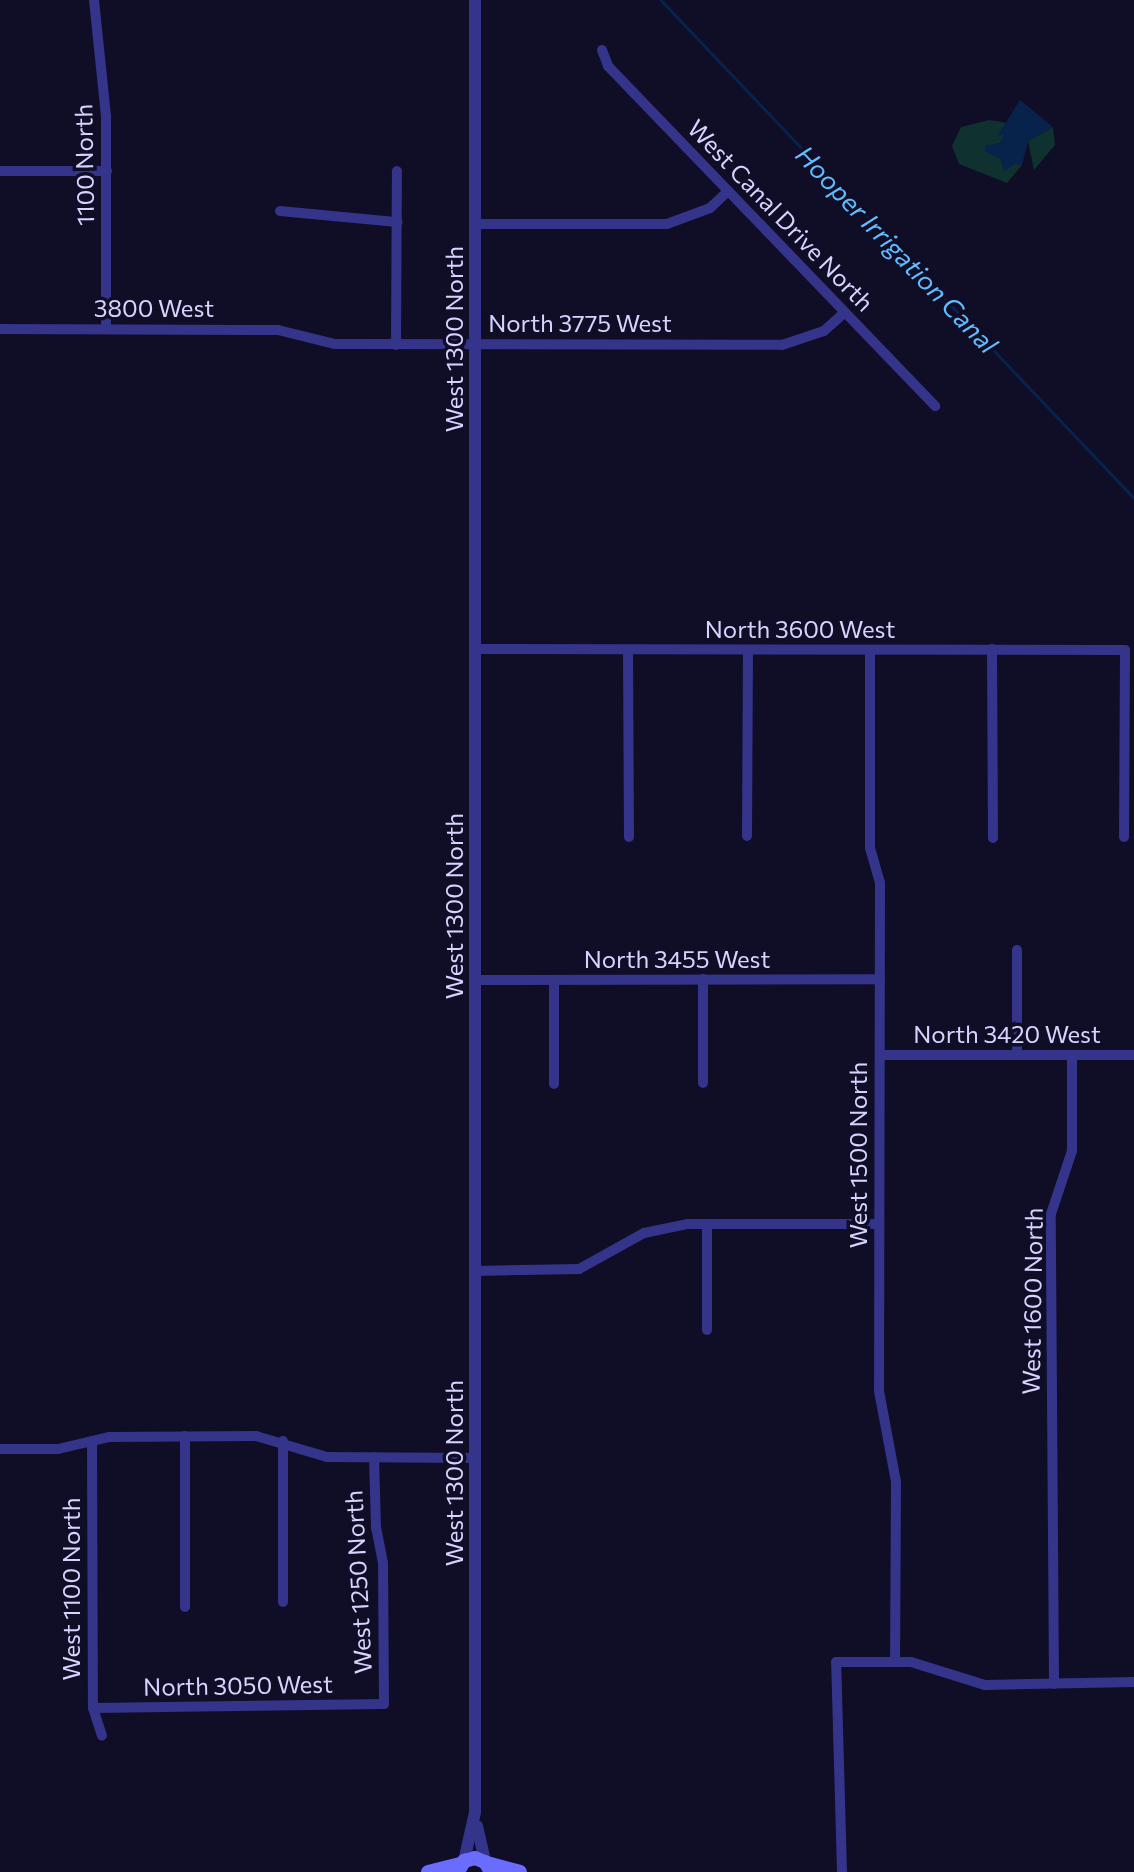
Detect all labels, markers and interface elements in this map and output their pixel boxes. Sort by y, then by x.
street label: 1100 North [69,104,99,226]
street label: West Canal Drive North [682,113,880,317]
water label: Hooper Irrigation Canal [790,139,1004,359]
street label: West 1300 North [440,246,468,432]
street label: 3800 West [94,294,214,322]
street label: North 3775 West [488,309,672,337]
street label: North 3600 West [705,615,895,643]
street label: West 1300 North [440,813,468,999]
street label: North 3455 West [584,945,770,973]
street label: North 3420 West [913,1020,1101,1048]
street label: West 1500 North [844,1062,872,1248]
street label: West 1600 North [1016,1207,1048,1395]
street label: West 1300 North [440,1380,468,1566]
street label: West 1250 North [339,1489,377,1675]
street label: West 1100 North [57,1498,85,1680]
street label: North 3050 West [143,1669,333,1701]

